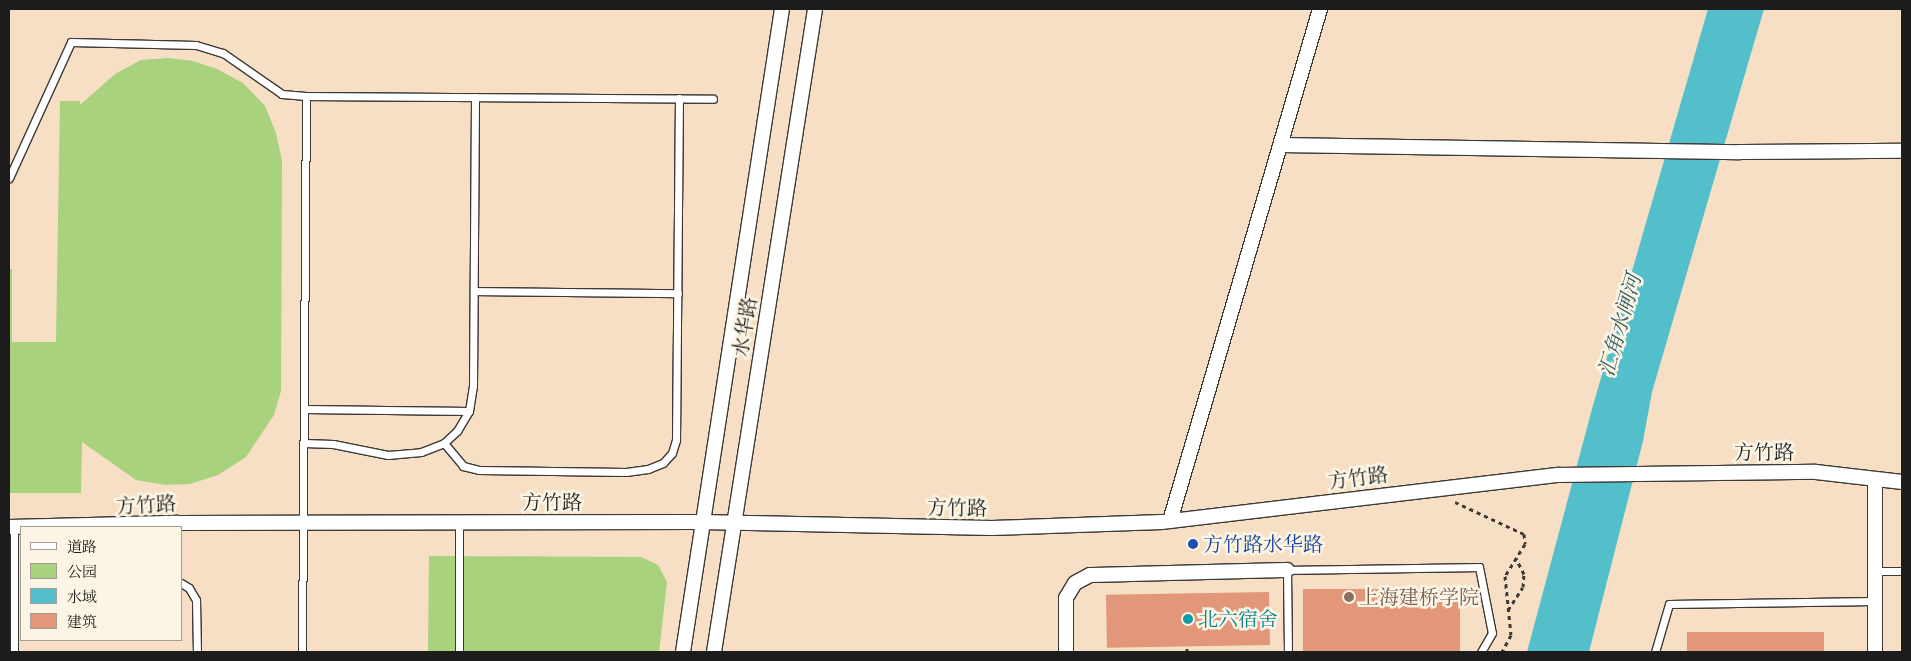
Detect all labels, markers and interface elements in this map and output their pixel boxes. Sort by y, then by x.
water label: 汇角水闸河 [1593,271,1647,379]
street label: 水华路 [728,295,762,359]
street label: 方竹路 [1734,440,1794,464]
street label: 方竹路 [1327,462,1389,494]
street label: 方竹路 [522,490,582,514]
street label: 方竹路 [115,491,177,519]
street label: 方竹路 [927,495,987,521]
legend [20,526,182,641]
place label: 方竹路水华路 [1203,532,1323,556]
text: 道路 [67,537,97,557]
marker: 方竹路水华路 [1187,538,1199,550]
text: 公园 [67,562,97,582]
place label: 上海建桥学院 [1359,585,1479,609]
text: 水域 [67,587,97,607]
marker: 上海建桥学院 [1343,591,1355,603]
place label: 北六宿舍 [1198,607,1278,631]
text: 建筑 [67,612,97,632]
marker: 北六宿舍 [1182,613,1194,625]

